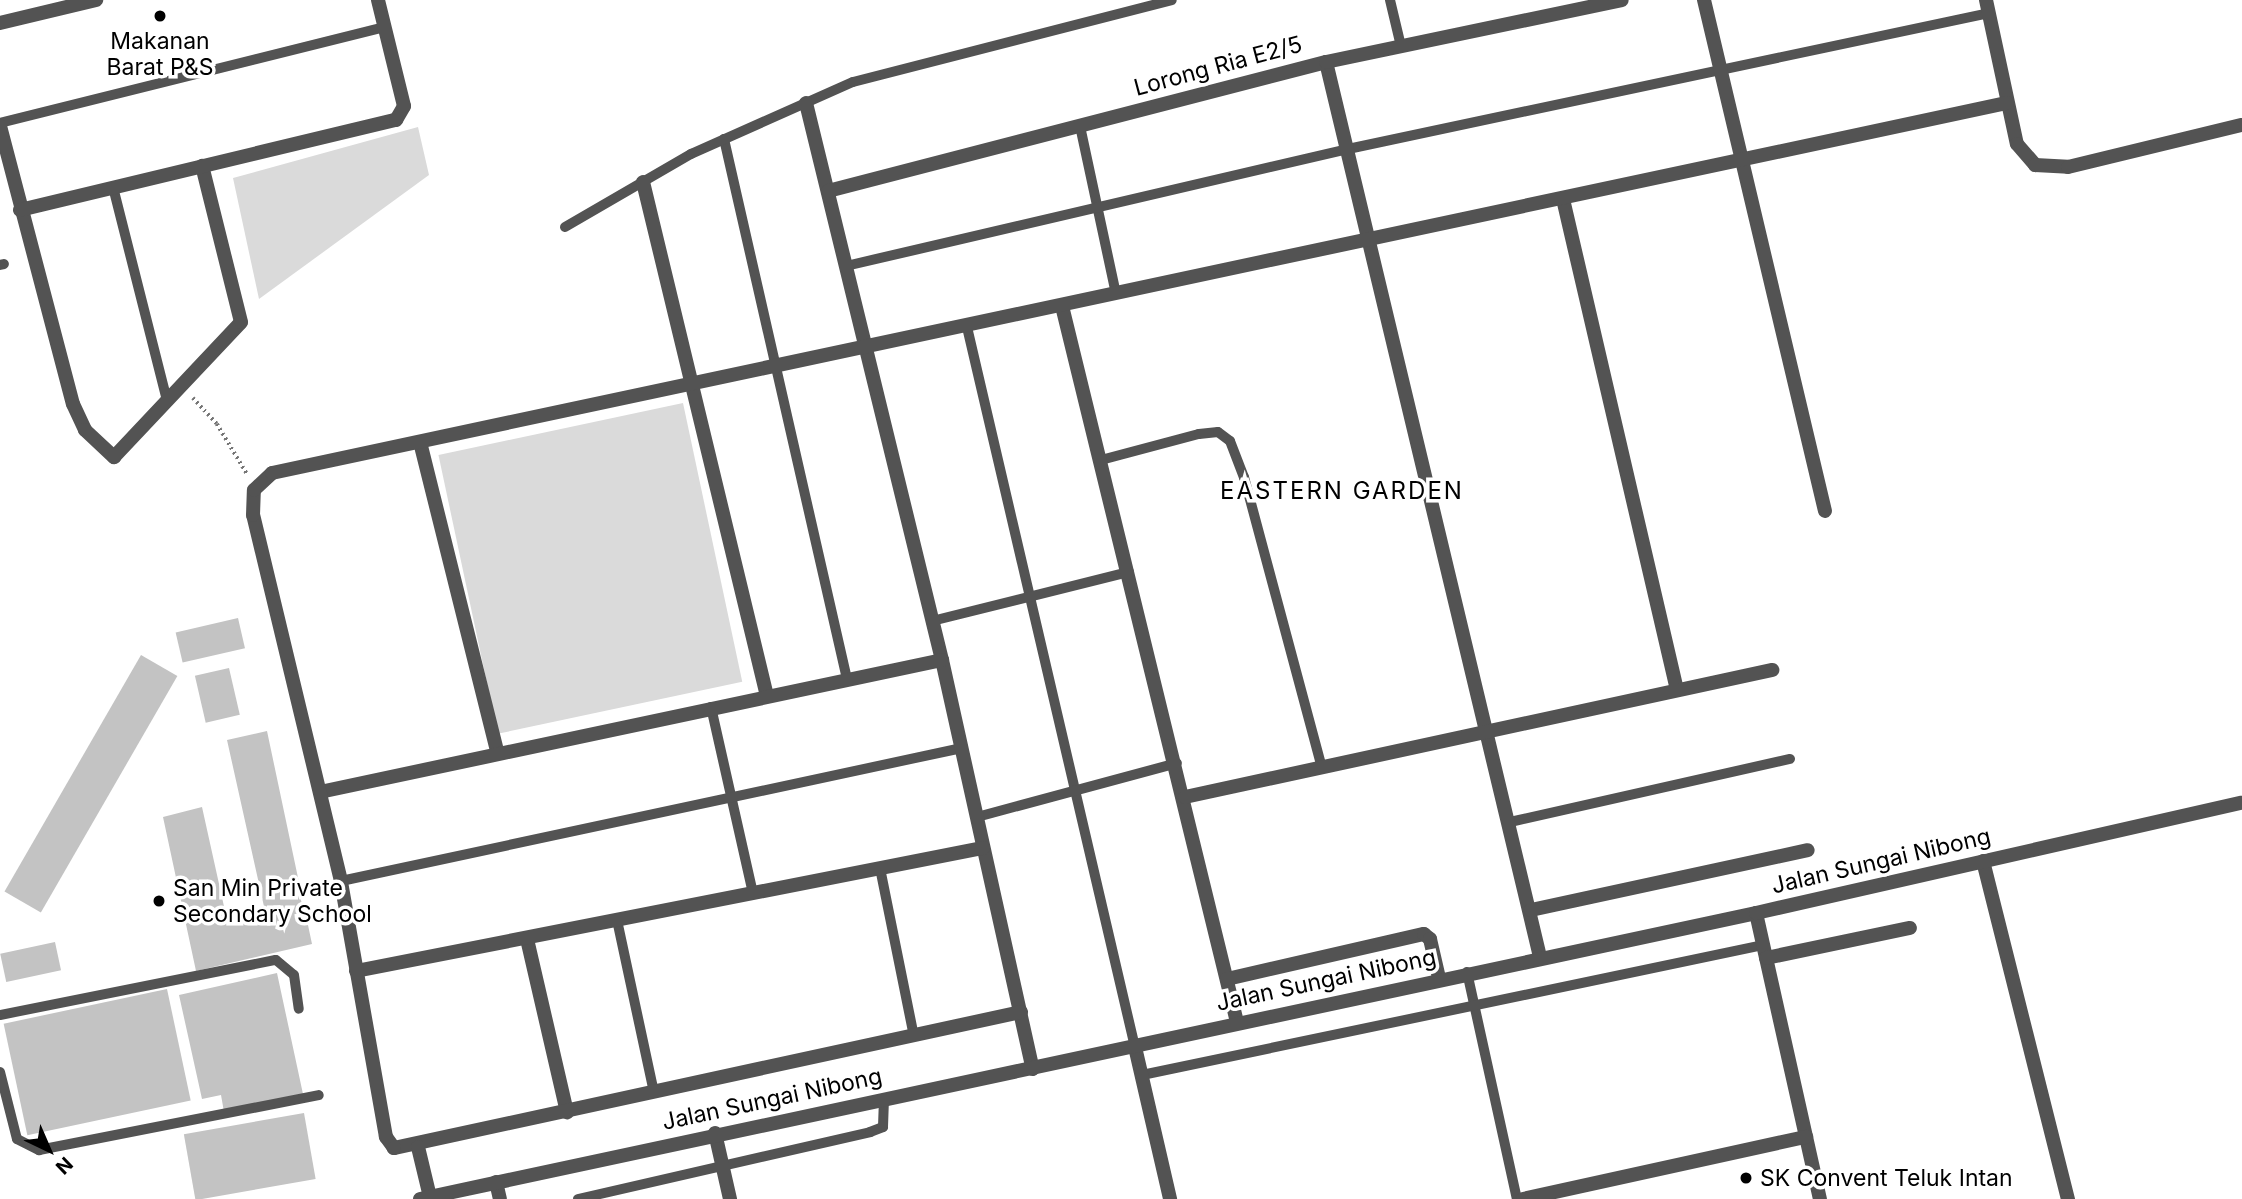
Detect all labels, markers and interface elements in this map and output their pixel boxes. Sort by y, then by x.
marker: Makanan Barat P&S [152,8,168,24]
place label: Makanan Barat P&S [106,27,214,81]
street label: Lorong Ria E2/5 [1131,30,1305,102]
district label: EASTERN GARDEN [1222,477,1462,505]
street label: Jalan Sungai Nibong [1769,822,1993,900]
place label: San Min Private Secondary School [173,874,372,928]
marker: San Min Private Secondary School [151,893,167,909]
street label: Jalan Sungai Nibong [1214,943,1438,1017]
street label: Jalan Sungai Nibong [660,1062,884,1136]
north arrow [14,1115,84,1185]
text: N [51,1152,77,1179]
place label: SK Convent Teluk Intan [1760,1164,2013,1192]
marker: SK Convent Teluk Intan [1738,1170,1754,1186]

